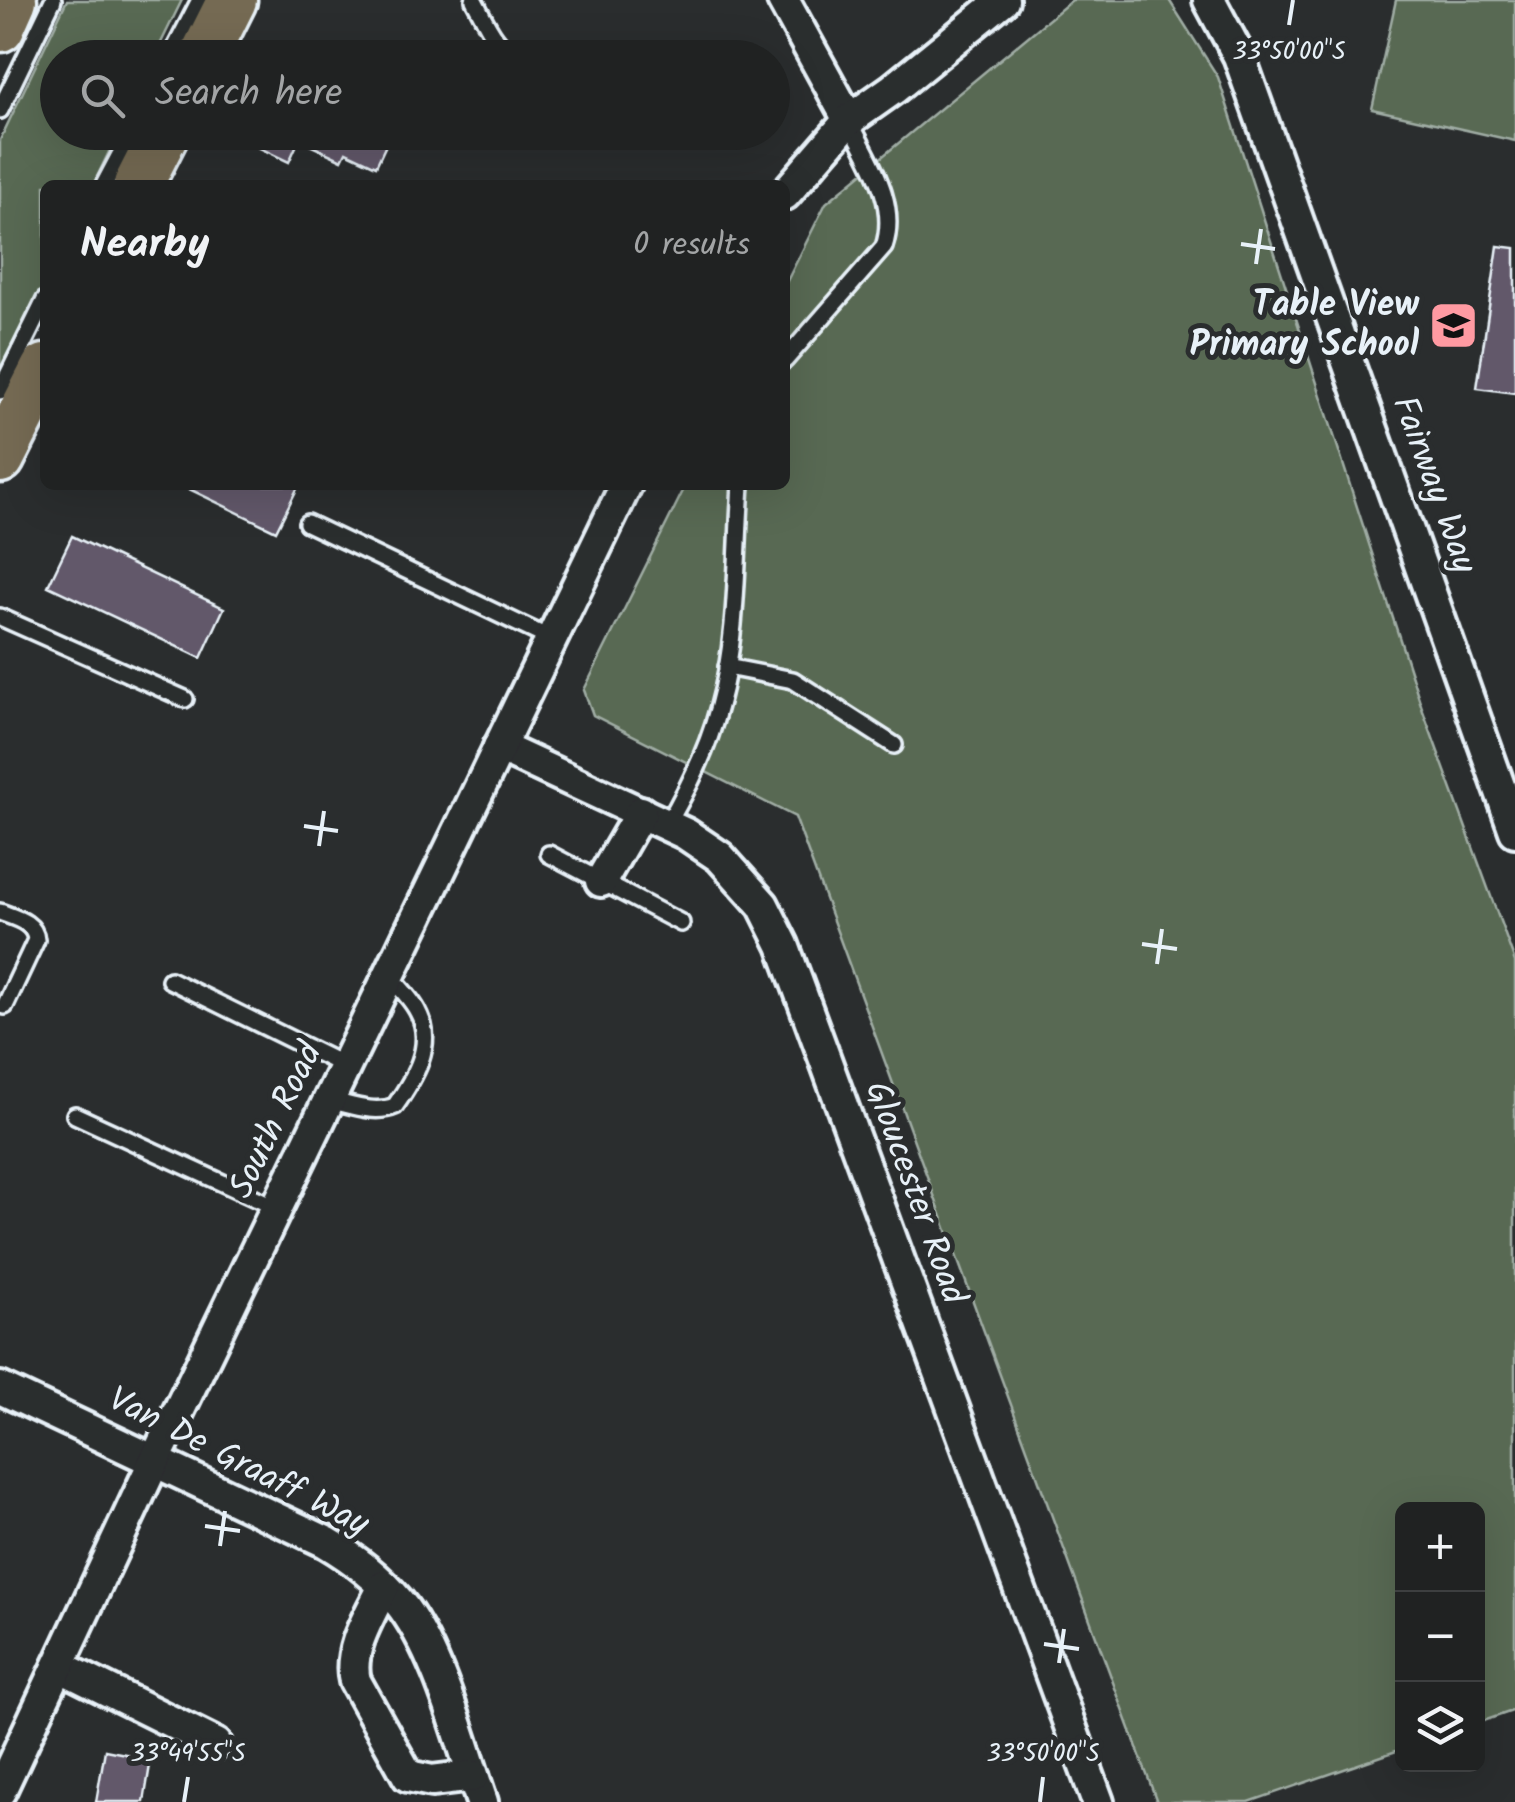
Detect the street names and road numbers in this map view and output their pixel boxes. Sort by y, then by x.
street label: Fairway Way [1375,388,1491,582]
street label: South Road [215,1032,340,1209]
street label: Gloucester Road [848,1073,981,1314]
street label: Van De Graaff Way [98,1373,379,1553]

